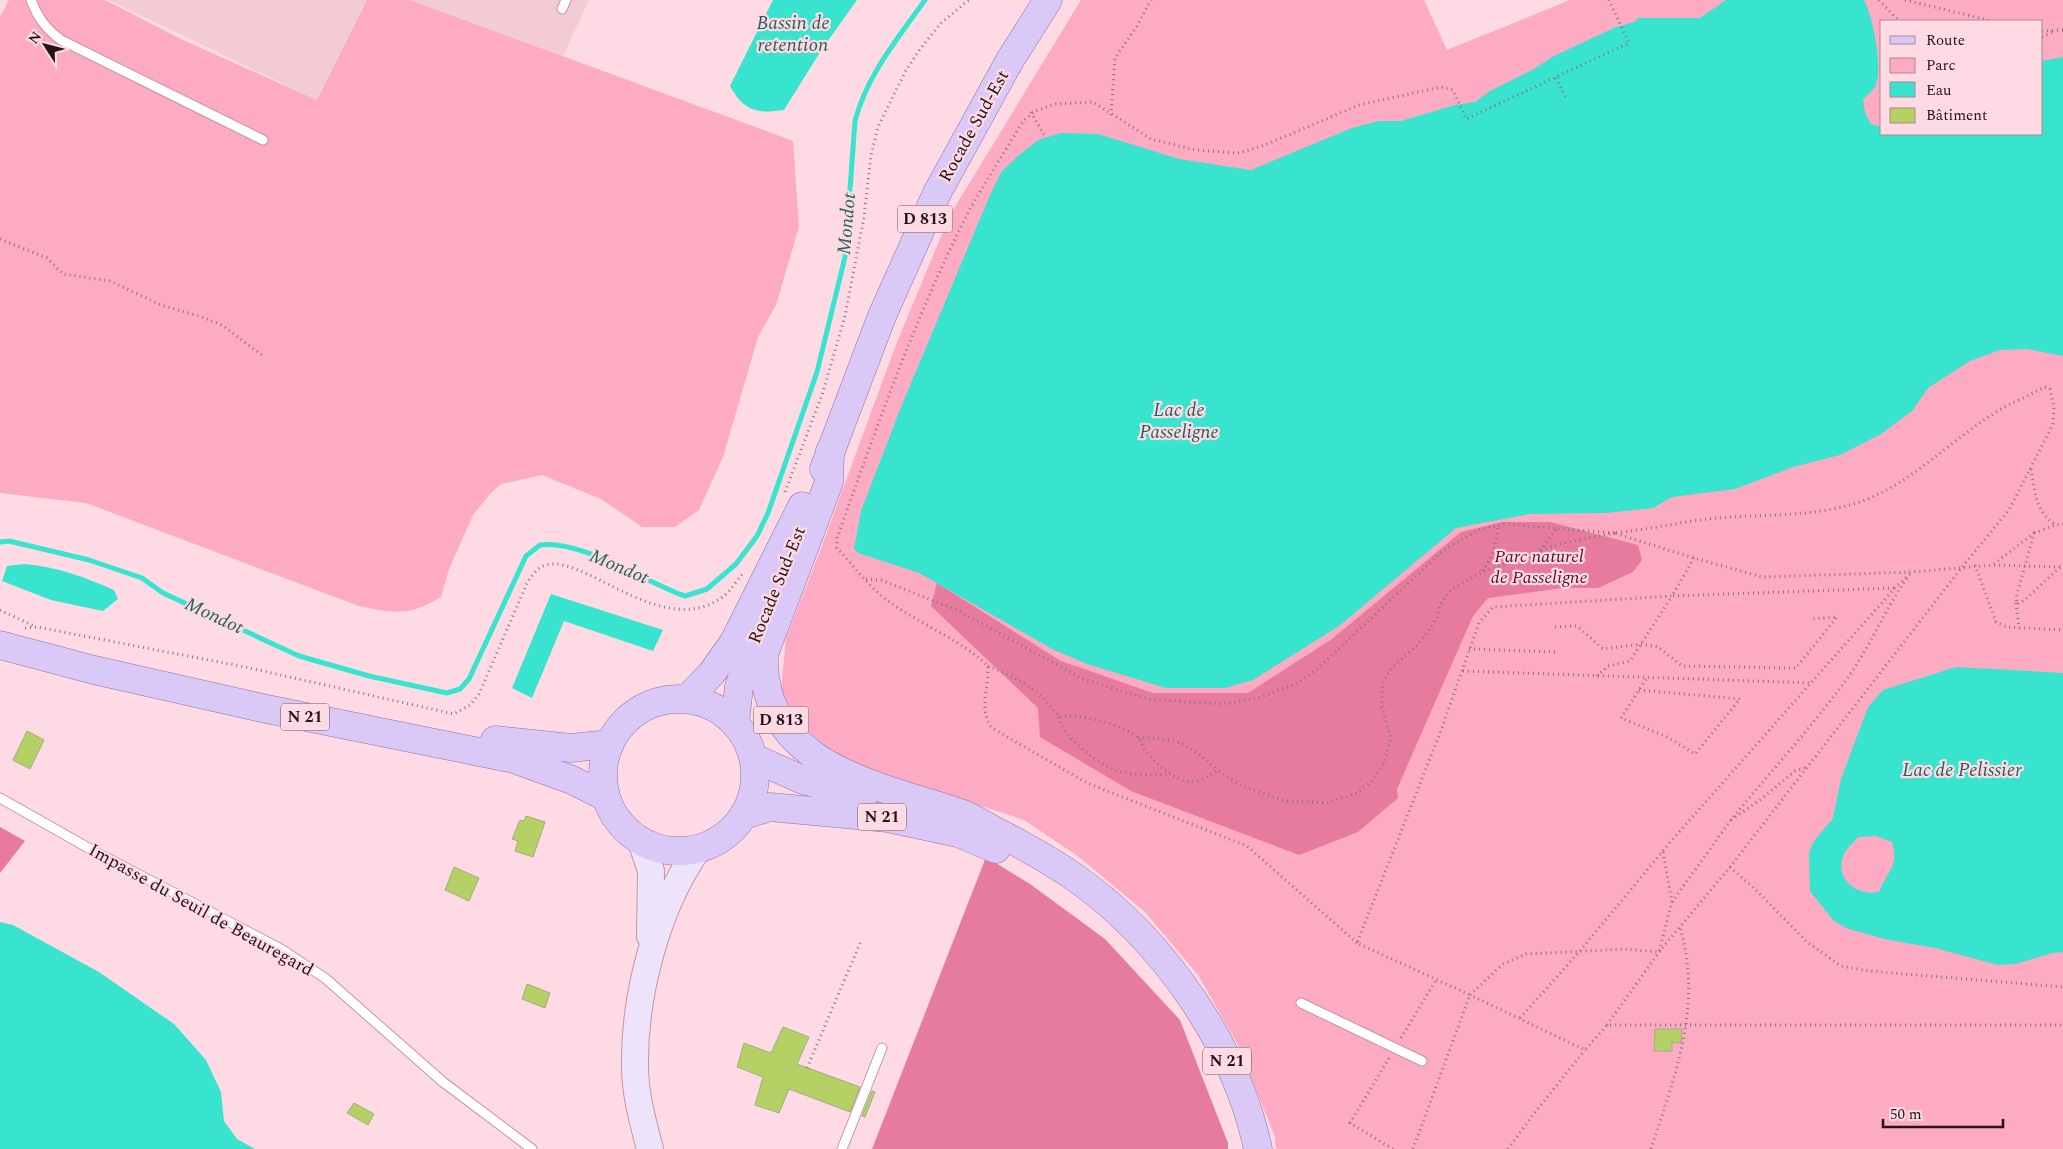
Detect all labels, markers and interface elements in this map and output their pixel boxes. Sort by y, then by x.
water label: Bassin de retention [756,9,830,60]
north arrow [20,20,70,70]
legend [1880,20,2043,135]
text: N [23,27,47,48]
text: Route [1926,29,1965,52]
text: Parc [1926,54,1956,77]
street label: Rocade Sud-Est [932,65,1016,187]
text: Eau [1926,79,1952,102]
text: Bâtiment [1926,104,1987,127]
water label: Mondot [830,191,864,256]
road number: D 813 [898,205,952,232]
water label: Lac de Passeligne [1139,396,1219,447]
street label: Rocade Sud-Est [741,522,813,648]
water label: Mondot [585,542,654,593]
park label: Parc naturel de Passeligne [1491,543,1587,591]
water label: Mondot [180,590,249,643]
road number: N 21 [281,704,329,730]
road number: D 813 [754,706,808,734]
water label: Lac de Pelissier [1902,756,2022,785]
road number: N 21 [858,804,906,830]
street label: Impasse du Seuil de Beauregard [84,837,318,983]
road number: N 21 [1203,1048,1251,1074]
scale bar [1883,1096,2003,1128]
text: 50 m [1890,1103,1922,1126]

